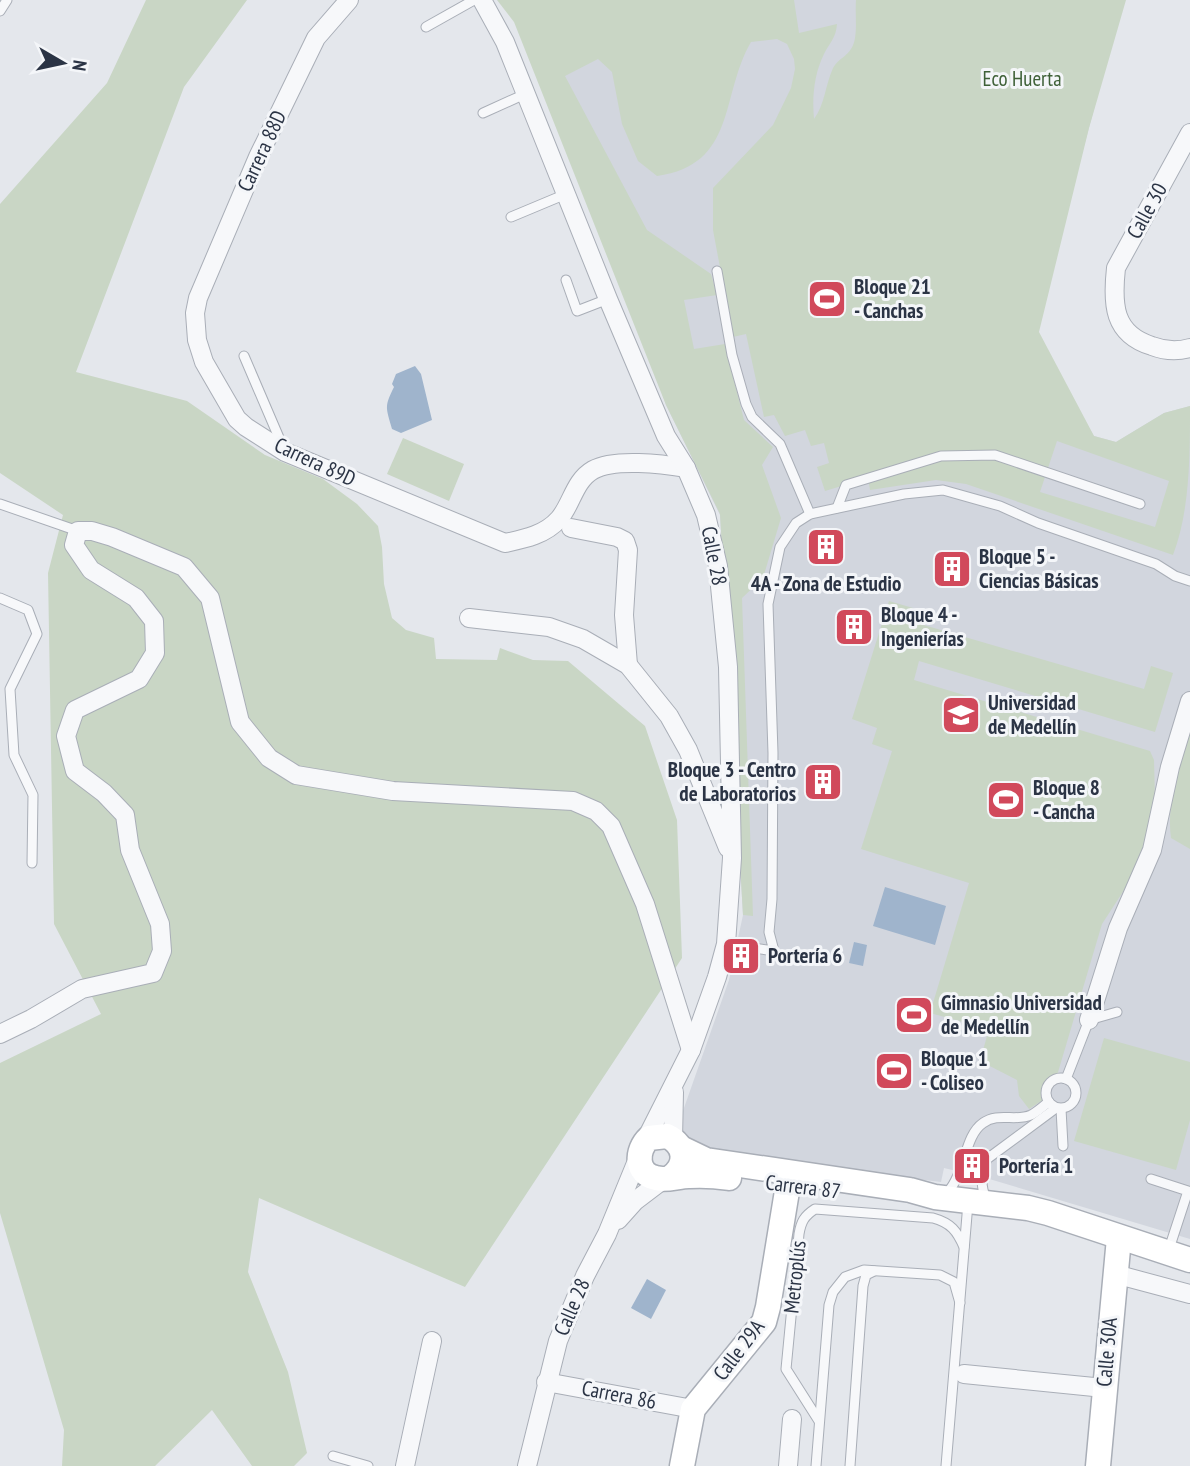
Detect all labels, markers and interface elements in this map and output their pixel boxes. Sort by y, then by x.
north arrow [28,28,98,98]
text: N [67,59,92,73]
park label: Eco Huerta [982,65,1062,92]
street label: Carrera 88D [231,106,292,196]
street label: Calle 30 [1120,178,1173,243]
place label: Bloque 21 - Canchas [854,273,931,324]
sports icon: Bloque 21 - Canchas [806,278,848,320]
street label: Carrera 89D [270,431,360,492]
street label: Calle 28 [696,524,733,588]
building icon: 4A - Zona de Estudio [805,526,847,568]
place label: Bloque 5 - Ciencias Básicas [979,543,1099,594]
building icon: Bloque 5 - Ciencias Básicas [931,548,973,590]
place label: 4A - Zona de Estudio [751,570,901,597]
place label: Bloque 4 - Ingenierías [881,601,964,652]
building icon: Bloque 4 - Ingenierías [833,606,875,648]
place label: Universidad de Medellín [988,689,1076,740]
school or university icon: Universidad de Medellín [940,694,982,736]
place label: Bloque 3 - Centro de Laboratorios [668,756,796,807]
building icon: Bloque 3 - Centro de Laboratorios [802,761,844,803]
place label: Bloque 8 - Cancha [1033,774,1100,825]
sports icon: Bloque 8 - Cancha [985,779,1027,821]
building icon: Portería 6 [720,935,762,977]
place label: Portería 6 [768,942,842,969]
place label: Gimnasio Universidad de Medellín [941,989,1102,1040]
sports icon: Gimnasio Universidad de Medellín [893,994,935,1036]
place label: Bloque 1 - Coliseo [921,1045,988,1096]
sports icon: Bloque 1 - Coliseo [873,1050,915,1092]
building icon: Portería 1 [951,1145,993,1187]
place label: Portería 1 [999,1152,1073,1179]
street label: Carrera 87 [764,1169,842,1204]
street label: Metroplús [777,1239,812,1315]
street label: Calle 28 [547,1274,596,1339]
street label: Calle 29A [707,1314,770,1386]
street label: Calle 30A [1090,1316,1123,1388]
street label: Carrera 86 [579,1374,659,1415]

